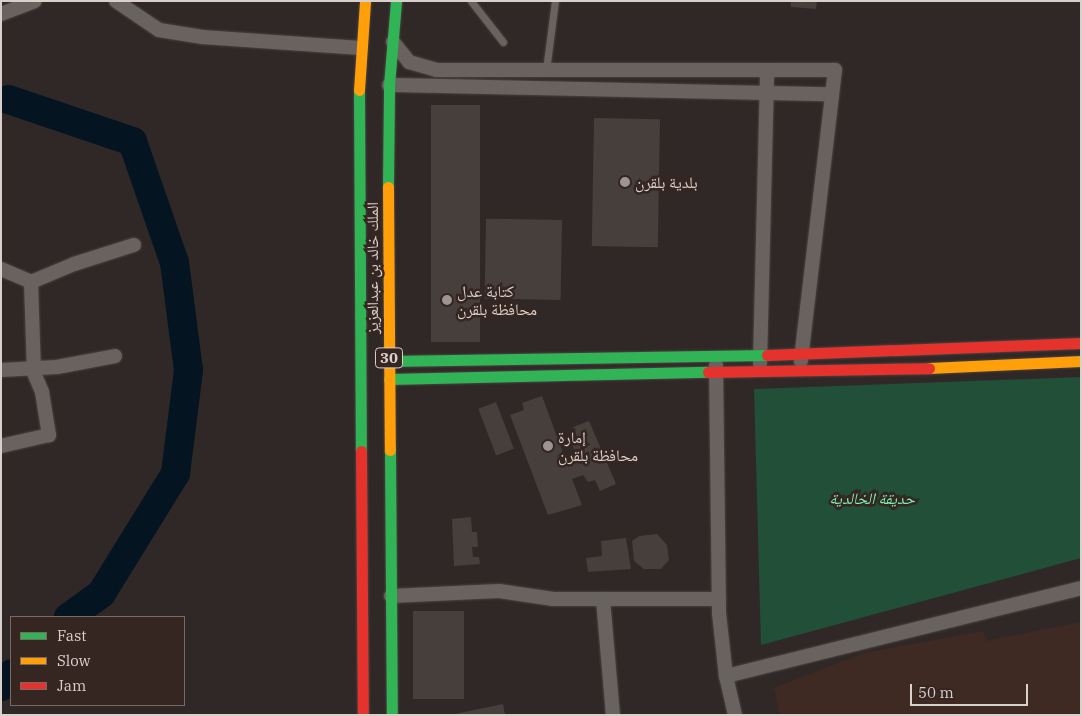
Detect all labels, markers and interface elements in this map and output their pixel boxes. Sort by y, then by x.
place label: بلدية بلقرن [635,172,698,192]
marker: بلدية بلقرن [619,176,631,188]
street label: الملك خالد بن عبدالعزيز [362,202,382,334]
place label: كتابة عدل محافظة بلقرن [457,281,537,319]
marker: كتابة عدل محافظة بلقرن [441,294,453,306]
road number: 30 [374,346,404,370]
place label: إمارة محافظة بلقرن [558,427,638,465]
marker: إمارة محافظة بلقرن [542,440,554,452]
park label: حديقة الخالدية [829,488,915,508]
legend [10,616,185,706]
text: Fast [57,626,87,645]
text: Slow [57,651,90,670]
scale bar [912,674,1030,706]
text: Jam [57,676,86,695]
text: 50 m [918,683,954,702]

